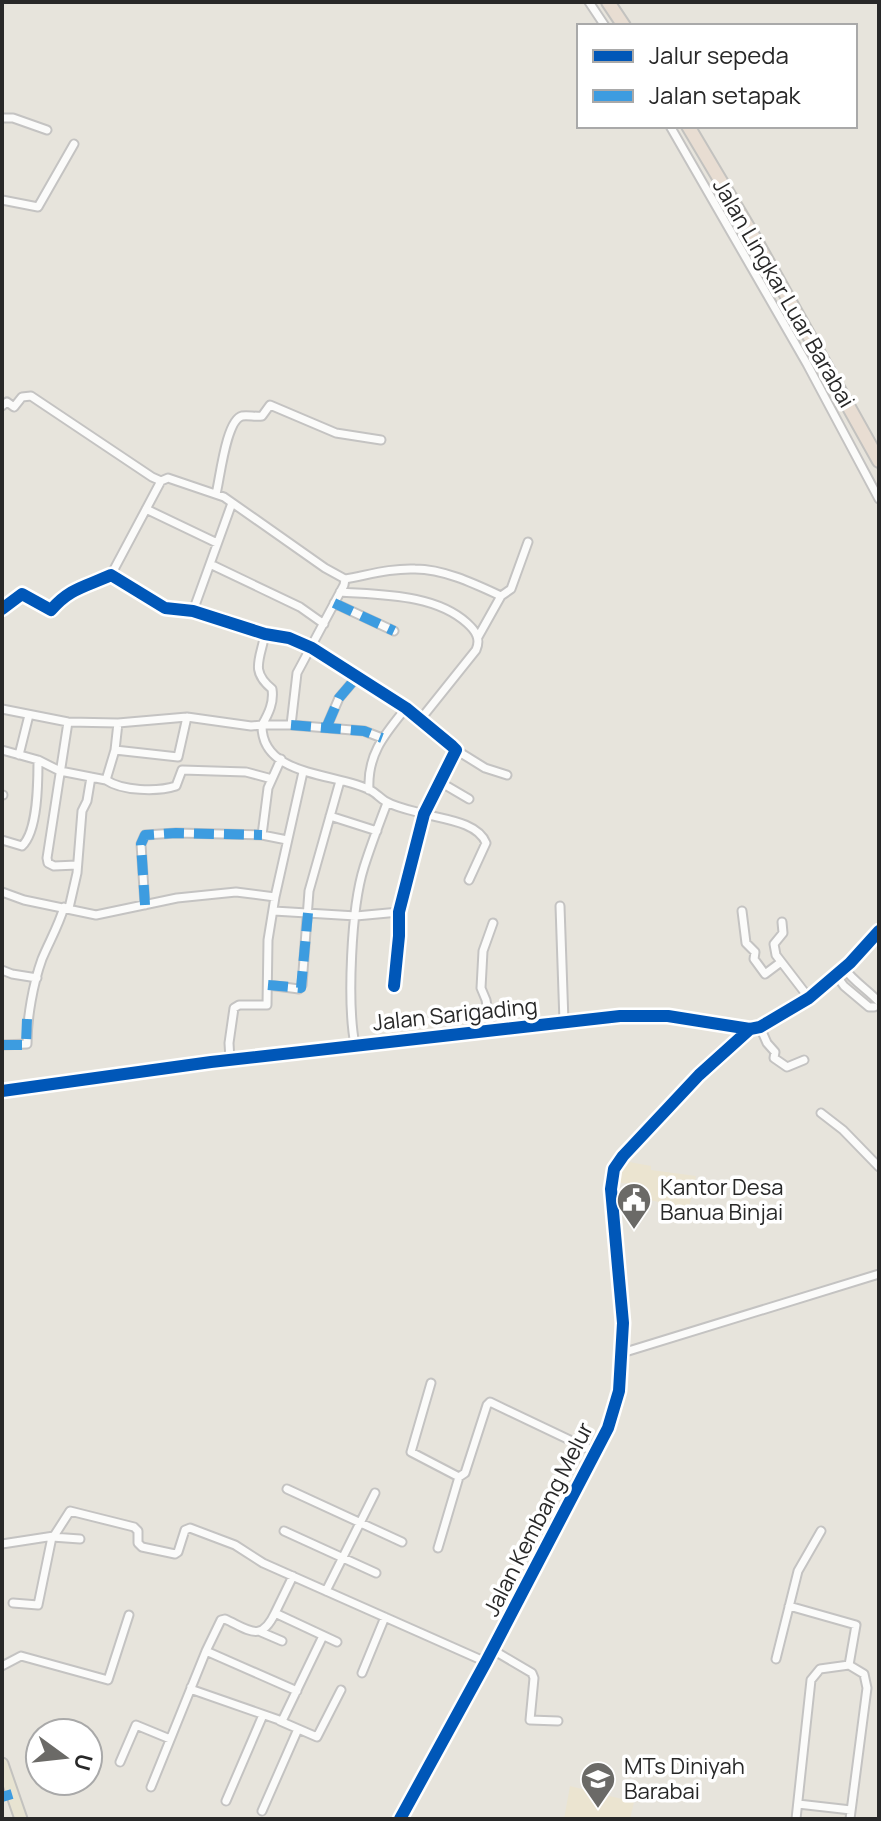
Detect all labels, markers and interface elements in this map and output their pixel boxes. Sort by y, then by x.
legend [577,24,857,128]
text: Jalur sepeda [649,38,789,71]
text: Jalan setapak [649,78,802,111]
street label: Jalan Lingkar Luar Barabai [706,173,862,413]
street label: Jalan Sarigading [371,990,539,1038]
place label: Kantor Desa Banua Binjai [660,1172,783,1227]
public building icon: Kantor Desa Banua Binjai [615,1181,653,1231]
street label: Jalan Kembang Melur [476,1417,600,1621]
north arrow [24,1717,104,1797]
text: U [67,1751,100,1774]
place label: MTs Diniyah Barabai [624,1751,745,1806]
school or university icon: MTs Diniyah Barabai [579,1760,617,1810]

